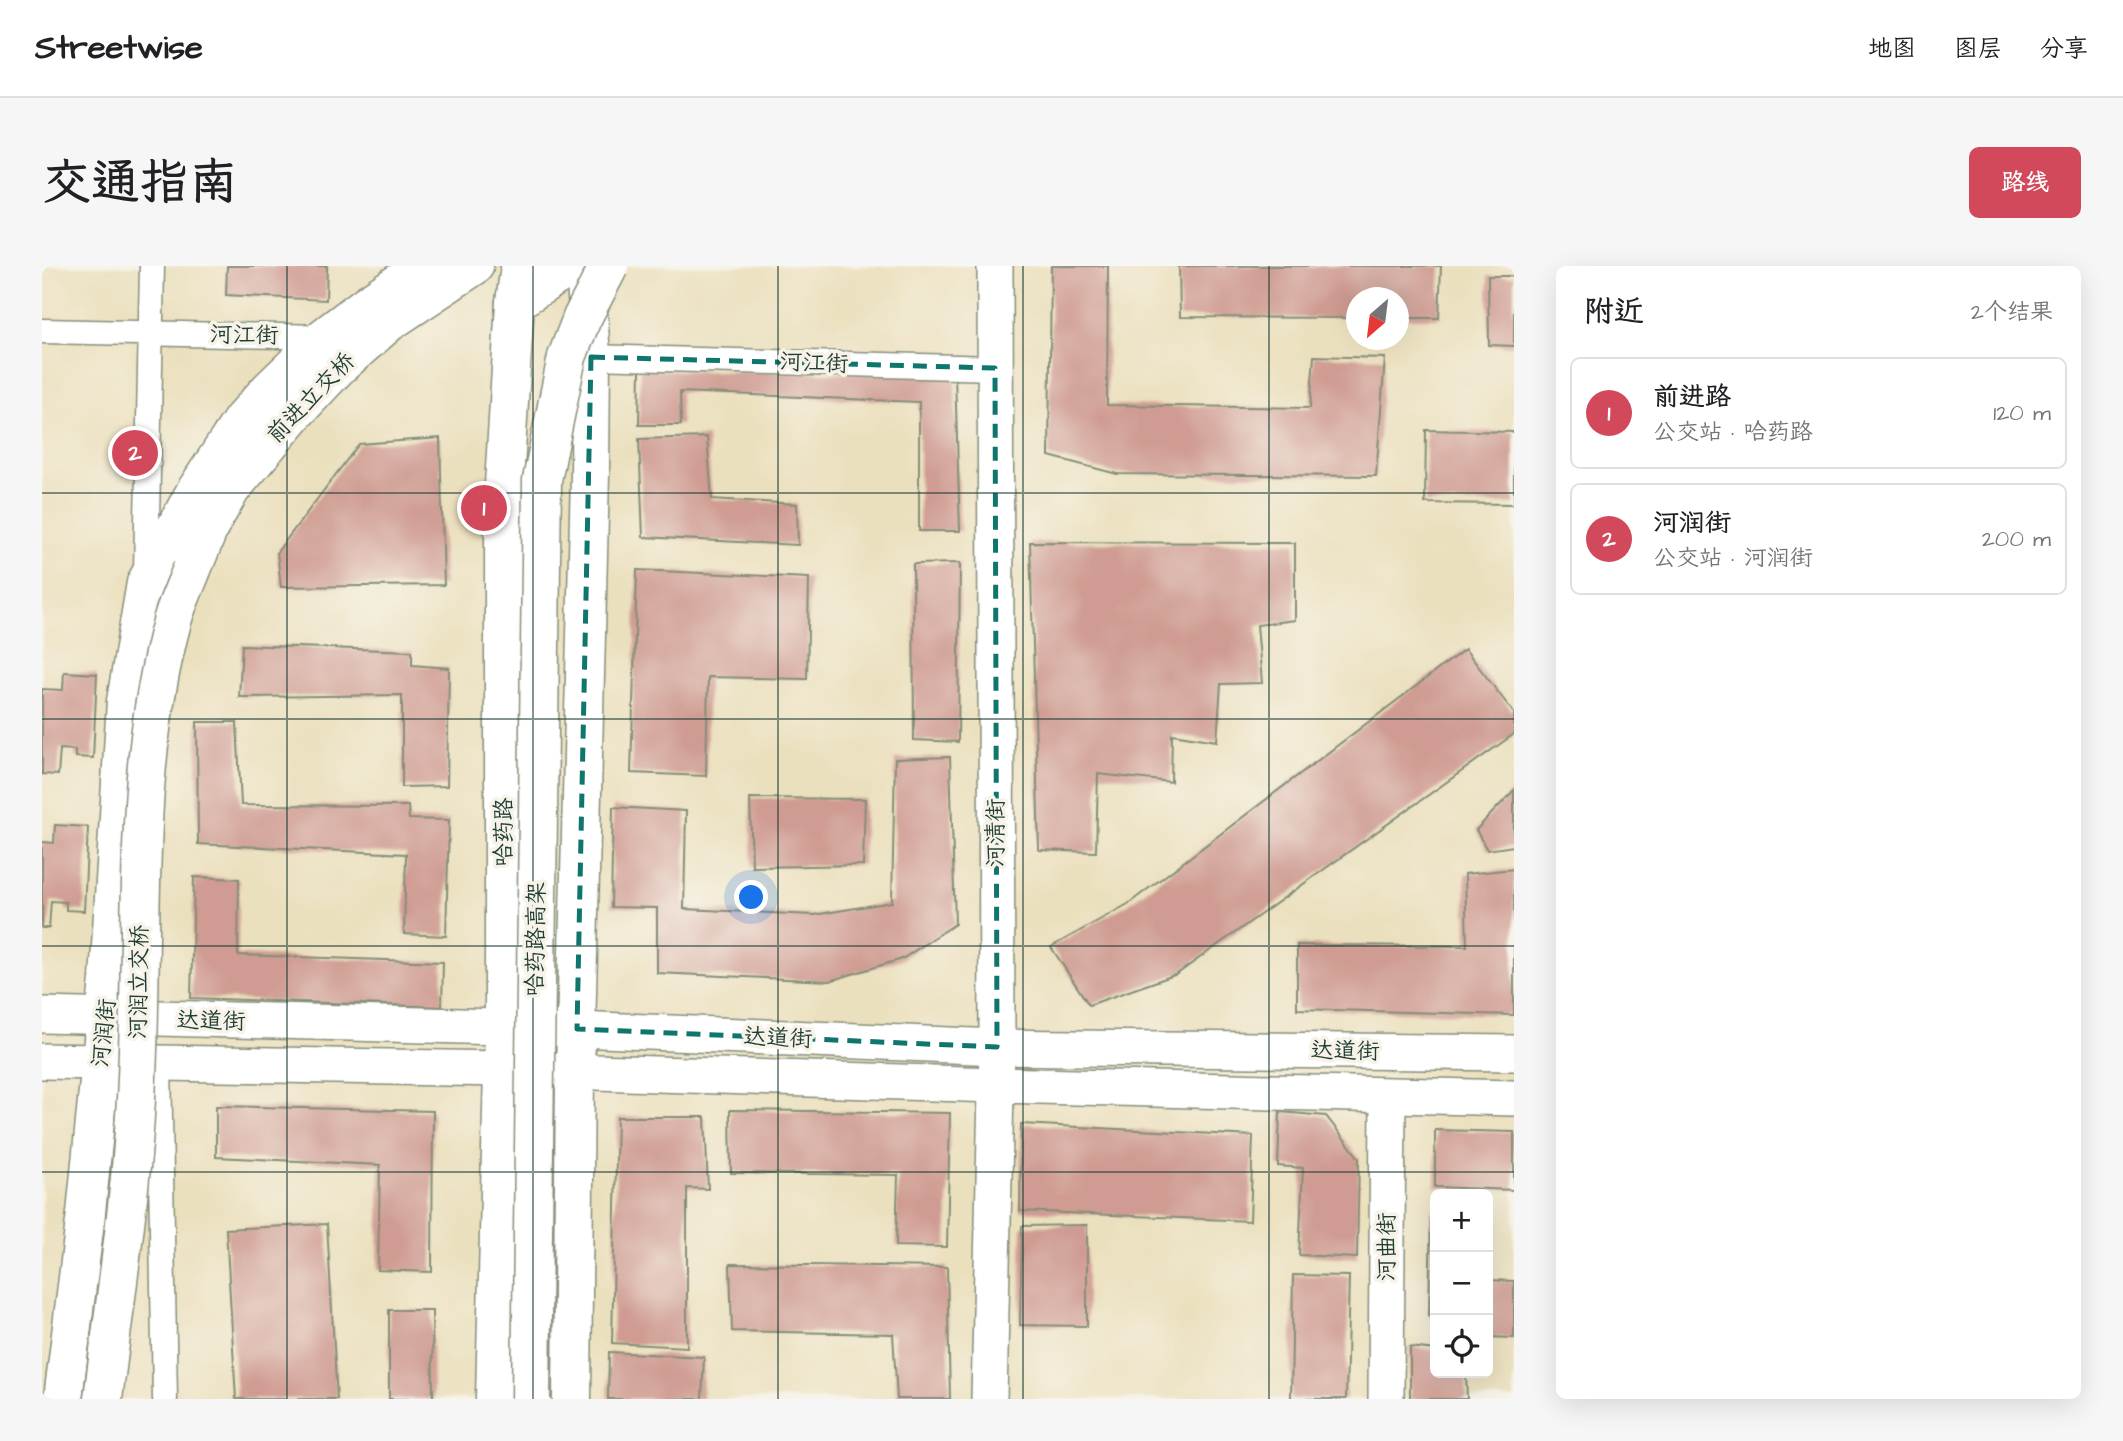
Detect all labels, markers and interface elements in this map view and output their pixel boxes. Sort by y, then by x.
text: Streetwise [35,25,203,71]
text: 地图 [1868,32,1916,66]
text: 图层 [1954,32,2002,66]
text: 分享 [2040,32,2088,66]
button: 路线 [1969,147,2081,218]
text: 交通指南 [42,150,238,218]
north arrow [1346,287,1409,350]
text: 附近 [1584,291,1644,333]
text: 2个结果 [1971,296,2053,328]
street label: 河江街 [209,318,279,352]
street label: 前进立交桥 [260,346,362,450]
street label: 河江街 [779,346,849,380]
text: 前进路 [1653,379,1731,415]
text: 1 [1608,397,1610,429]
text: 120 m [1993,397,2051,429]
text: 公交站 · 哈药路 [1653,416,1813,448]
pin: 2 [112,427,158,479]
pin: 1 [461,482,507,534]
text: 河润街 [1653,505,1731,541]
text: 2 [1602,523,1616,555]
text: 200 m [1982,523,2051,555]
text: 公交站 · 河润街 [1653,542,1813,574]
street label: 哈药路 [488,798,520,867]
street label: 河清街 [980,799,1012,868]
your location [734,880,768,914]
street label: 哈药路高架 [519,881,553,997]
street label: 河润立交桥 [122,924,156,1040]
street label: 河润街 [84,997,124,1069]
street label: 达道街 [176,1004,246,1038]
street label: 达道街 [743,1021,813,1055]
street label: 达道街 [1310,1034,1380,1068]
map controls [1430,1189,1493,1378]
button: + [1430,1189,1493,1252]
street label: 河曲街 [1371,1213,1403,1282]
button: − [1430,1252,1493,1315]
button: locate [1430,1315,1493,1378]

